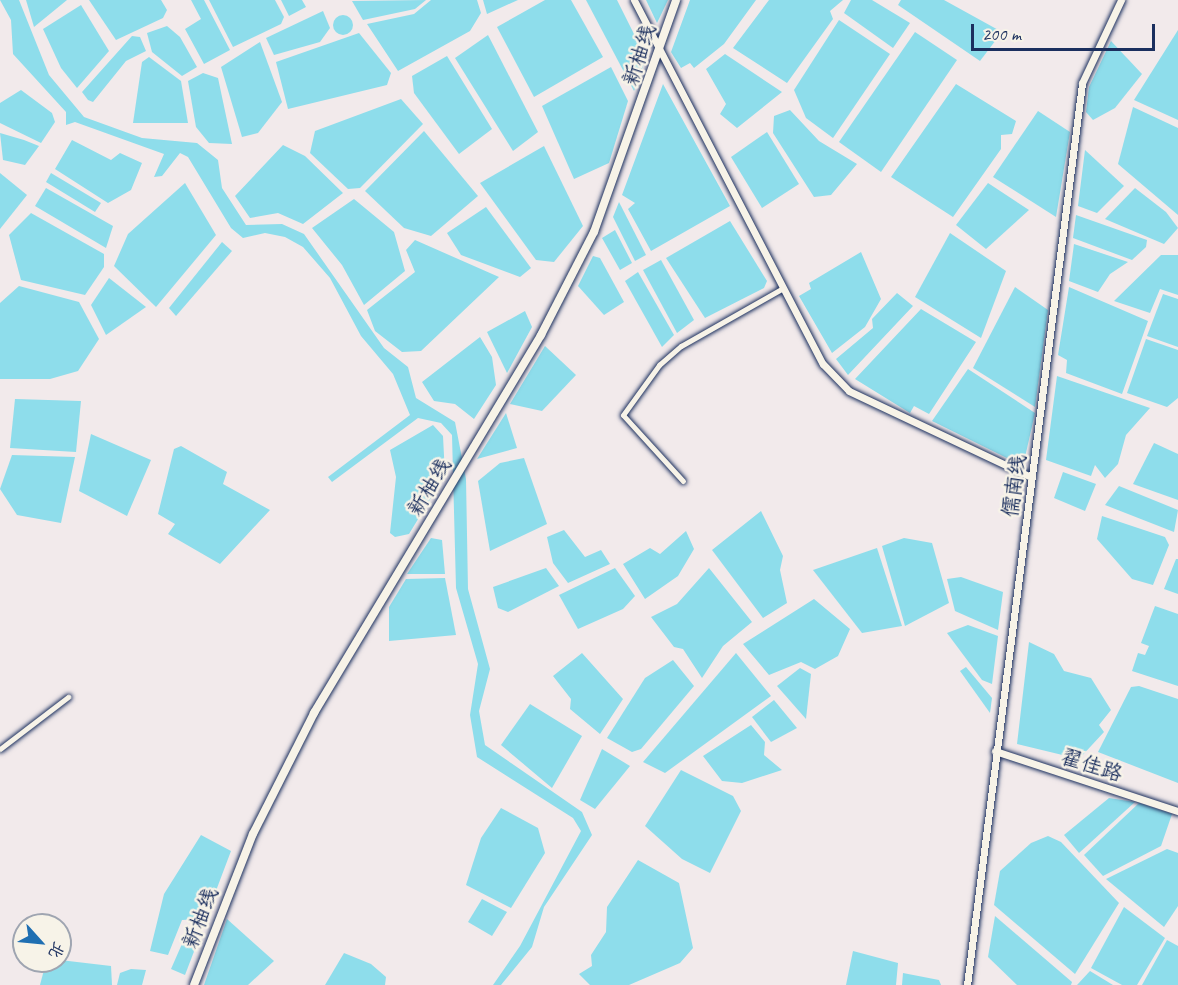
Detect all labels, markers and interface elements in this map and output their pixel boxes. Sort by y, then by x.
scale bar [974,12,1158,50]
street label: 新柚线 [617,21,661,89]
text: 200 m [982,23,1021,45]
street label: 儒南线 [997,453,1031,519]
street label: 新柚线 [402,454,456,520]
street label: 翟佳路 [1058,743,1126,787]
street label: 新柚线 [177,884,223,952]
north arrow [12,913,72,973]
text: 北 [44,939,69,962]

